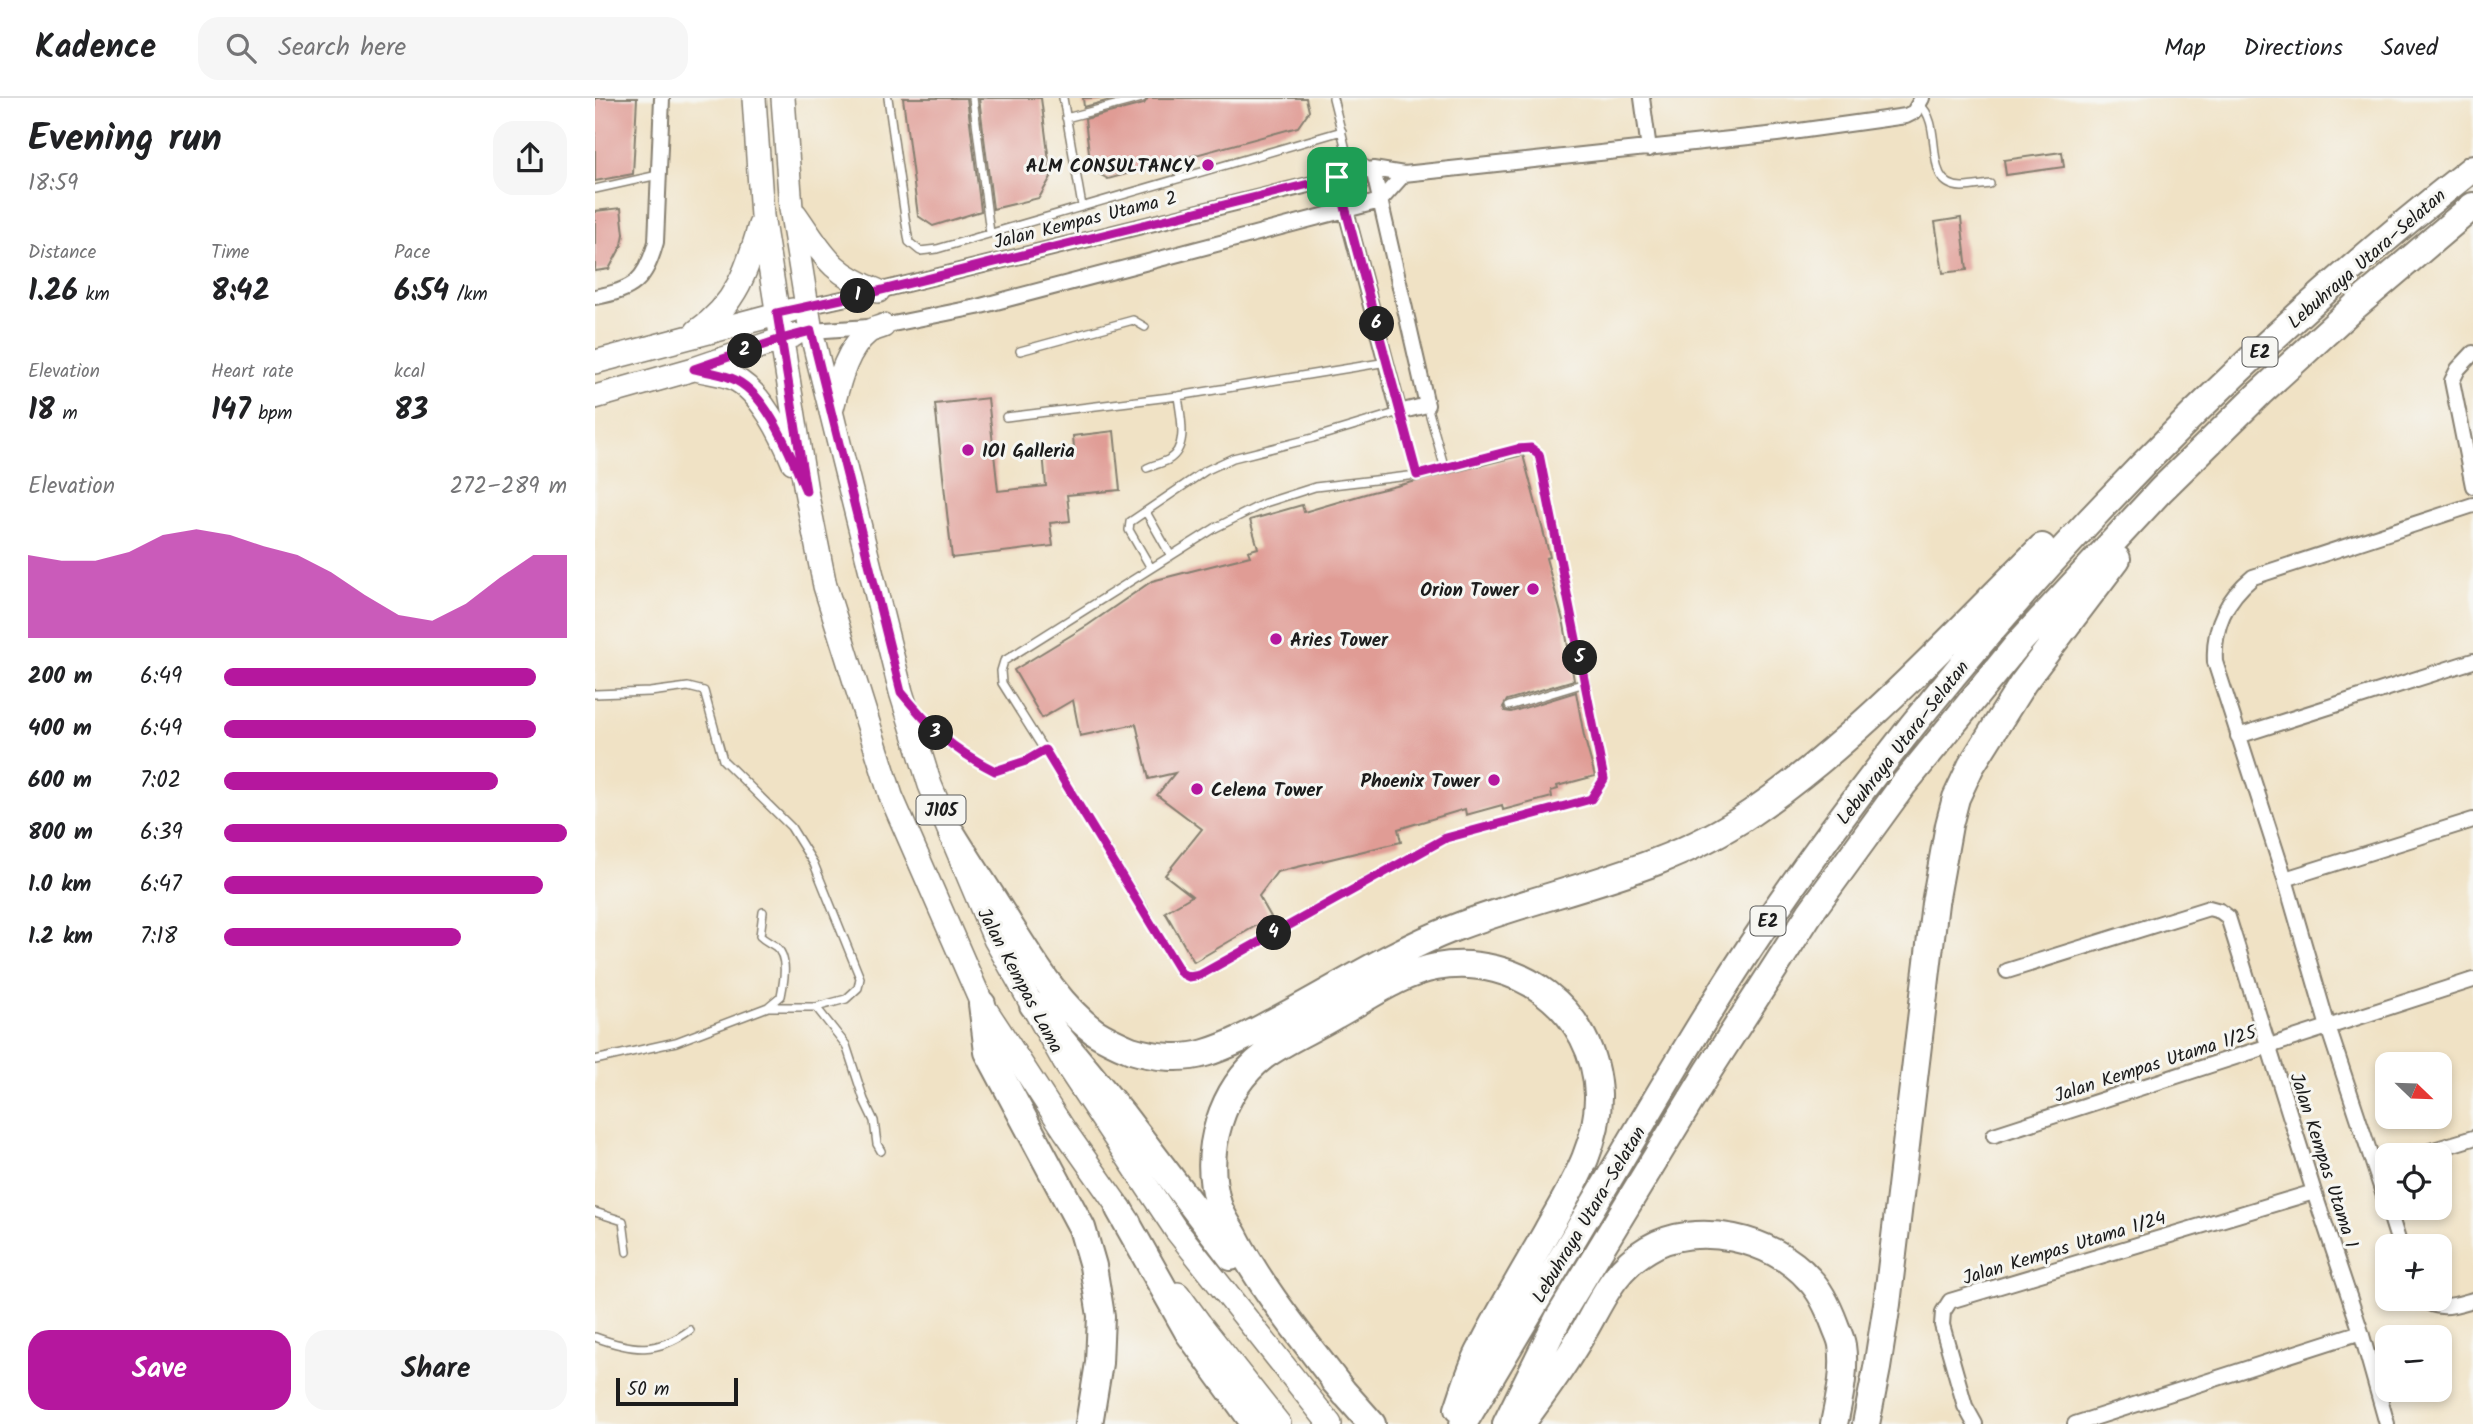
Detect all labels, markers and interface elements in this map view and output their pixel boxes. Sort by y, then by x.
search box [198,17,688,80]
text: Kadence [35,22,156,75]
text: Search here [278,27,406,69]
icon: search [222,29,260,67]
text: Map [2164,29,2206,68]
text: Directions [2244,29,2343,68]
text: Saved [2381,29,2438,68]
text: Evening run [28,110,222,170]
button: share [493,121,567,195]
pin [1307,147,1367,207]
place label: ALM CONSULTANCY [1026,152,1195,182]
marker: ALM CONSULTANCY [1200,157,1216,173]
icon: arrive [1318,158,1356,196]
text: 18:59 [28,166,78,202]
street label: Lebuhraya Utara–Selatan [2281,182,2453,337]
street label: Jalan Kempas Utama 2 [991,184,1180,258]
text: Distance [28,238,96,268]
text: Time [211,238,249,268]
text: Pace [394,238,430,268]
text: 1.26 [28,268,78,316]
text: 8:42 [211,268,270,316]
text: 6:54 [394,268,449,316]
pin: 1 [841,278,875,314]
text: km [78,280,110,310]
text: /km [449,280,488,310]
text: 1 [855,280,860,310]
pin: 6 [1359,306,1395,342]
text: 6 [1371,308,1382,338]
pin: 2 [727,334,763,368]
text: 2 [739,335,750,365]
road number: E2 [2243,338,2277,366]
text: Elevation [28,357,100,387]
text: Heart rate [211,357,294,387]
text: kcal [394,357,425,387]
text: 18 [28,387,55,435]
text: 147 [211,387,251,435]
text: 83 [394,387,428,435]
text: m [55,399,78,429]
text: bpm [251,399,292,429]
place label: IOI Galleria [982,437,1075,467]
marker: IOI Galleria [960,442,976,458]
text: Elevation [28,469,115,505]
text: 272–289 m [450,469,567,505]
place label: Orion Tower [1420,576,1520,606]
marker: Orion Tower [1525,581,1541,597]
place label: Aries Tower [1290,626,1389,656]
marker: Aries Tower [1268,631,1284,647]
pin: 5 [1563,640,1597,676]
text: 5 [1575,642,1584,672]
street label: Lebuhraya Utara–Selatan [1830,654,1978,832]
text: 200 m [28,659,93,695]
text: 6:49 [140,659,182,695]
text: 400 m [28,711,92,747]
text: 6:49 [140,711,182,747]
pin: 3 [919,716,953,750]
text: 3 [930,717,941,747]
text: 600 m [28,763,92,799]
text: 7:02 [140,763,181,799]
place label: Phoenix Tower [1361,767,1481,797]
marker: Phoenix Tower [1486,772,1502,788]
place label: Celena Tower [1211,776,1324,806]
marker: Celena Tower [1189,781,1205,797]
road number: J105 [917,796,965,824]
text: 800 m [28,815,93,851]
text: 6:39 [140,815,183,851]
text: 1.0 km [28,867,91,903]
text: 6:47 [140,867,182,903]
street label: Jalan Kempas Lama [968,903,1070,1059]
road number: E2 [1751,906,1785,936]
pin: 4 [1257,916,1291,950]
text: 4 [1268,917,1279,947]
text: 1.2 km [28,919,93,955]
text: 7:18 [140,919,177,955]
street label: Jalan Kempas Utama 1/25 [2051,1017,2262,1112]
north arrow [2375,1052,2452,1129]
map controls [2375,1052,2452,1402]
street label: Jalan Kempas Utama 1 [2281,1069,2366,1252]
street label: Lebuhraya Utara–Selatan [1525,1121,1655,1309]
button: locate [2375,1143,2452,1220]
street label: Jalan Kempas Utama 1/24 [1959,1204,2170,1294]
button: + [2375,1234,2452,1311]
button: − [2375,1325,2452,1402]
button: Save [28,1330,291,1410]
button: Share [305,1330,567,1410]
scale bar [616,1375,739,1407]
text: 50 m [627,1375,669,1405]

